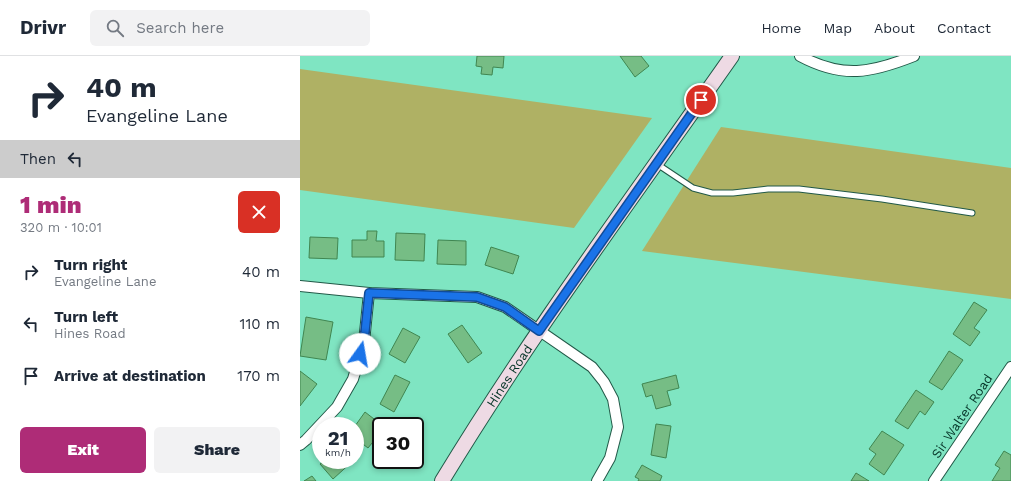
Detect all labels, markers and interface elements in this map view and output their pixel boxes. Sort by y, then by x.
search box [90,10,370,46]
text: Drivr [20,16,66,39]
icon: search [104,17,126,39]
text: Search here [136,19,224,37]
text: Home [761,20,801,36]
text: Map [823,20,852,36]
text: About [874,20,915,36]
text: Contact [937,20,991,36]
text: 40 m [86,71,156,104]
icon: right [20,72,72,124]
pin [684,83,718,117]
icon: arrive [690,89,712,111]
text: Evangeline Lane [86,105,228,126]
icon: left [64,148,86,170]
text: Then [20,150,56,168]
text: 1 min [20,191,82,219]
button: close [238,191,280,233]
text: 320 m · 10:01 [20,220,102,235]
text: Turn right [54,256,127,274]
icon: right [20,261,42,283]
text: 40 m [242,263,280,281]
text: Evangeline Lane [54,274,156,289]
text: Turn left [54,308,118,326]
icon: left [20,313,42,335]
text: 110 m [240,315,280,333]
text: Hines Road [54,326,126,341]
position arrow [339,333,381,375]
street label: Hines Road [483,341,535,410]
icon: arrive [20,365,42,387]
text: Arrive at destination [54,367,206,385]
text: 170 m [237,367,280,385]
street label: Sir Walter Road [928,371,996,461]
speed limit sign: 30 [372,417,424,469]
text: 21 [328,426,348,450]
button: Exit [20,427,146,473]
button: Share [154,427,280,473]
text: km/h [325,447,351,458]

